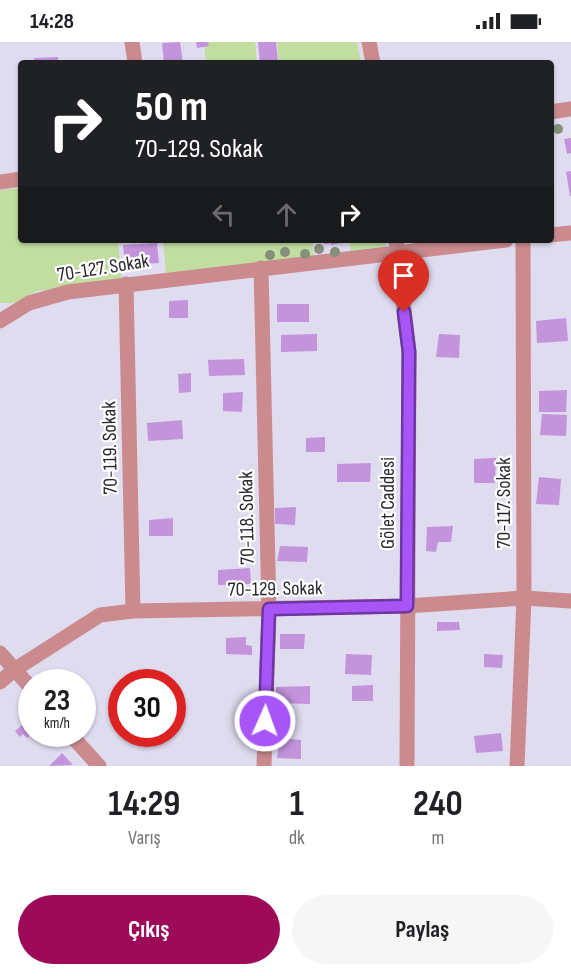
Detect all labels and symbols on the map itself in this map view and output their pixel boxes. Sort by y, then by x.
street label: 70-127. Sokak [55,249,151,287]
pin [378,250,429,312]
street label: 70-119. Sokak [97,401,123,495]
street label: Gölet Caddesi [376,457,400,549]
street label: 70-117. Sokak [492,457,516,549]
street label: 70-118. Sokak [234,471,260,565]
street label: 70-129. Sokak [227,576,323,602]
speed limit sign: 30 [108,669,186,747]
position arrow [233,689,297,753]

